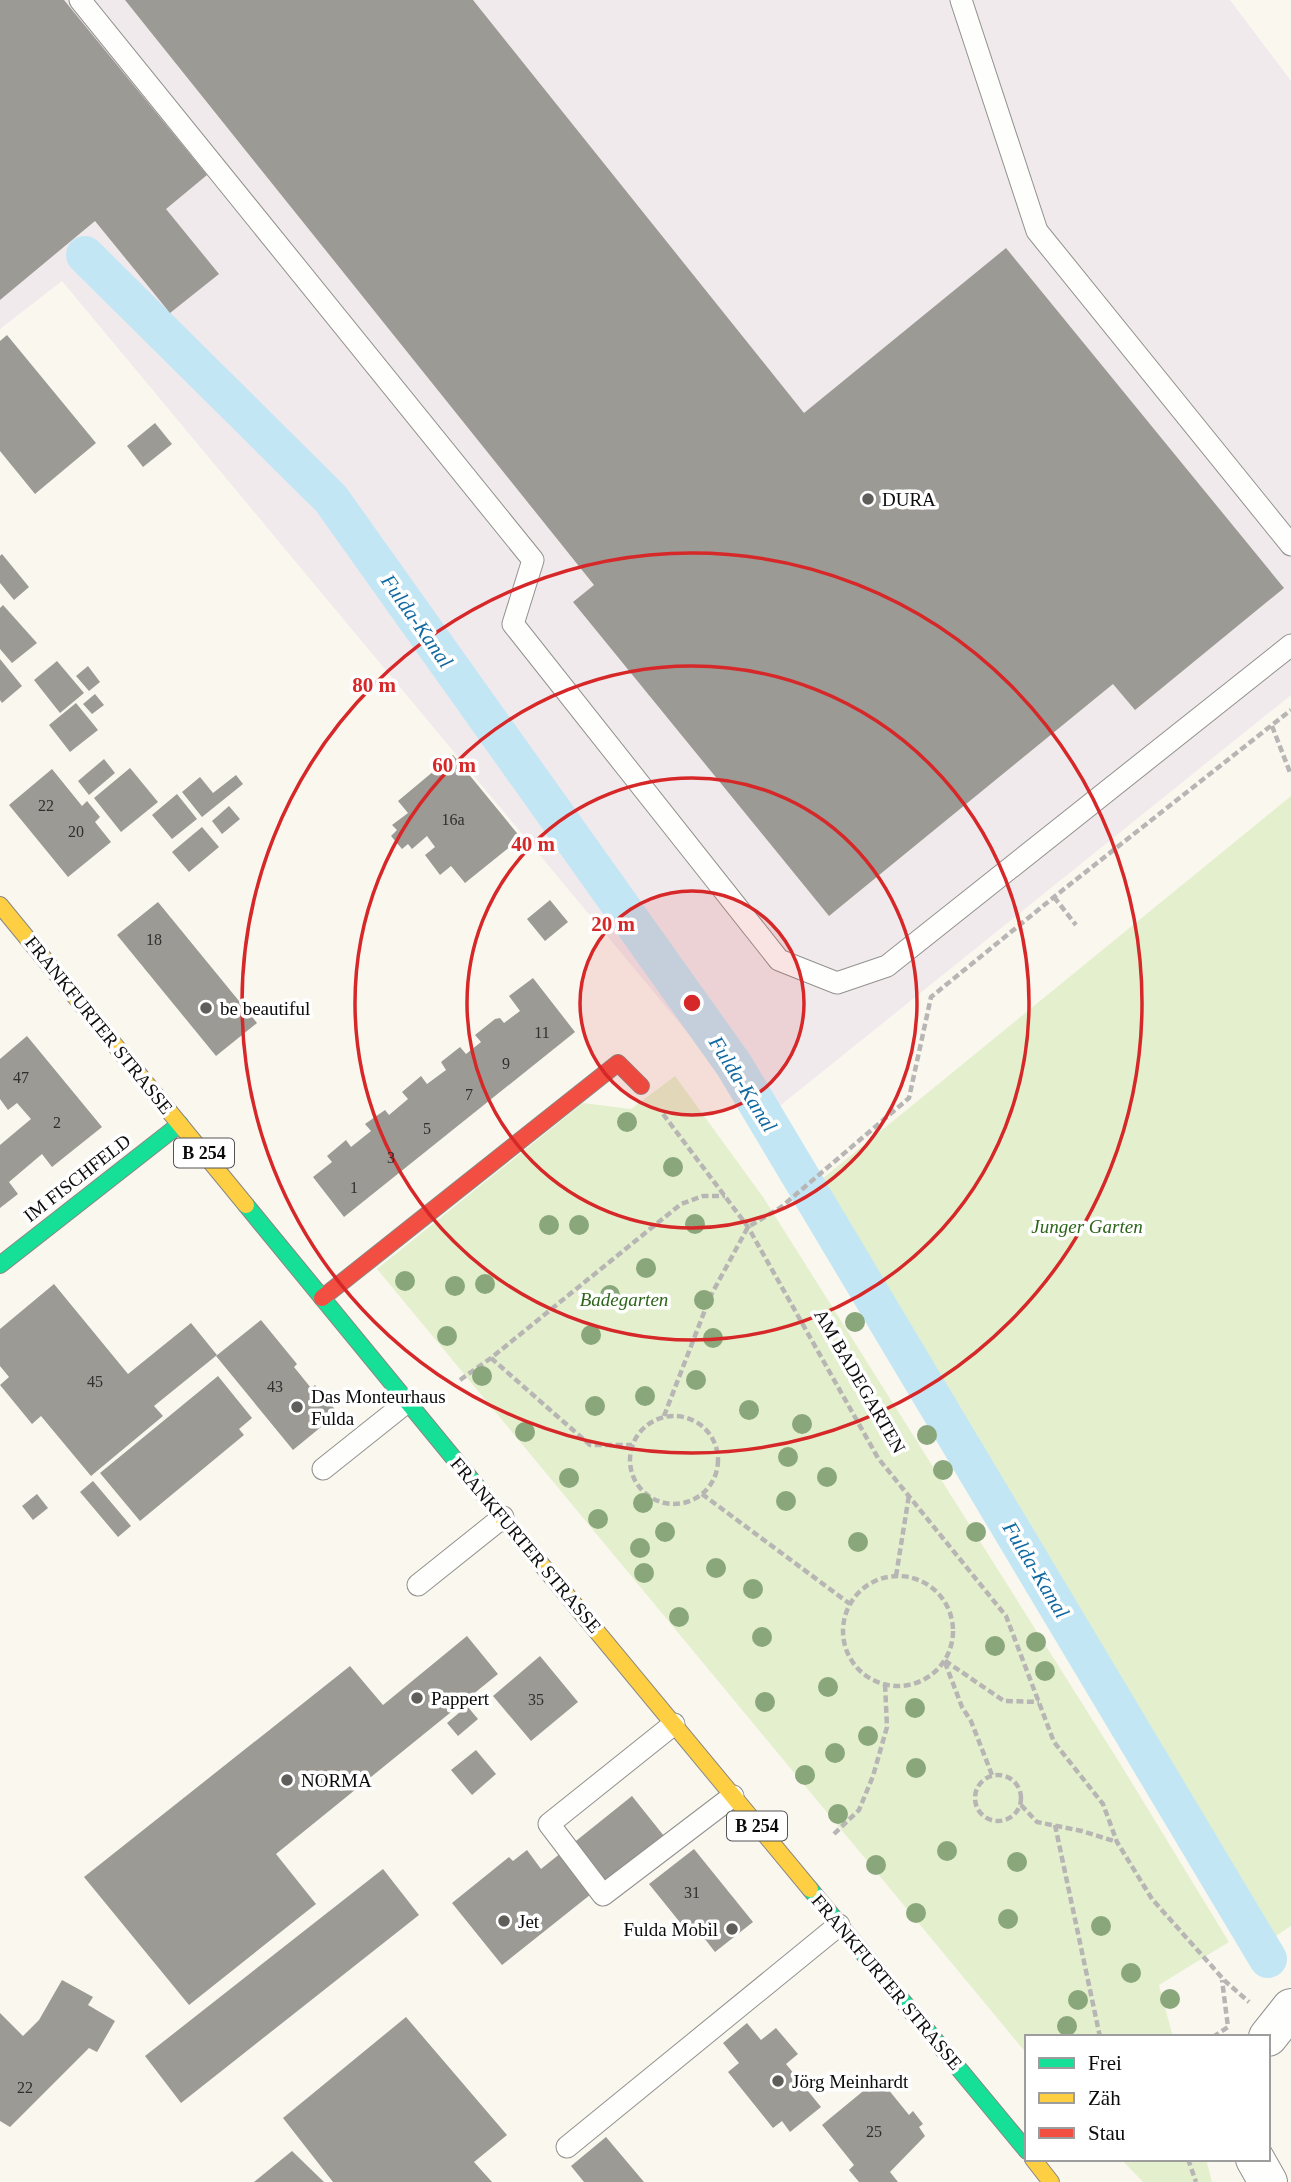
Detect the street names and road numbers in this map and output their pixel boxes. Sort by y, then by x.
street label: FRANKFURTER STRASSE [21,932,177,1118]
street label: IM FISCHFELD [20,1130,134,1226]
road number: B 254 [174,1138,234,1168]
street label: AM BADEGARTEN [810,1305,910,1457]
street label: FRANKFURTER STRASSE [447,1453,605,1637]
road number: B 254 [727,1812,787,1840]
street label: FRANKFURTER STRASSE [808,1890,966,2074]

